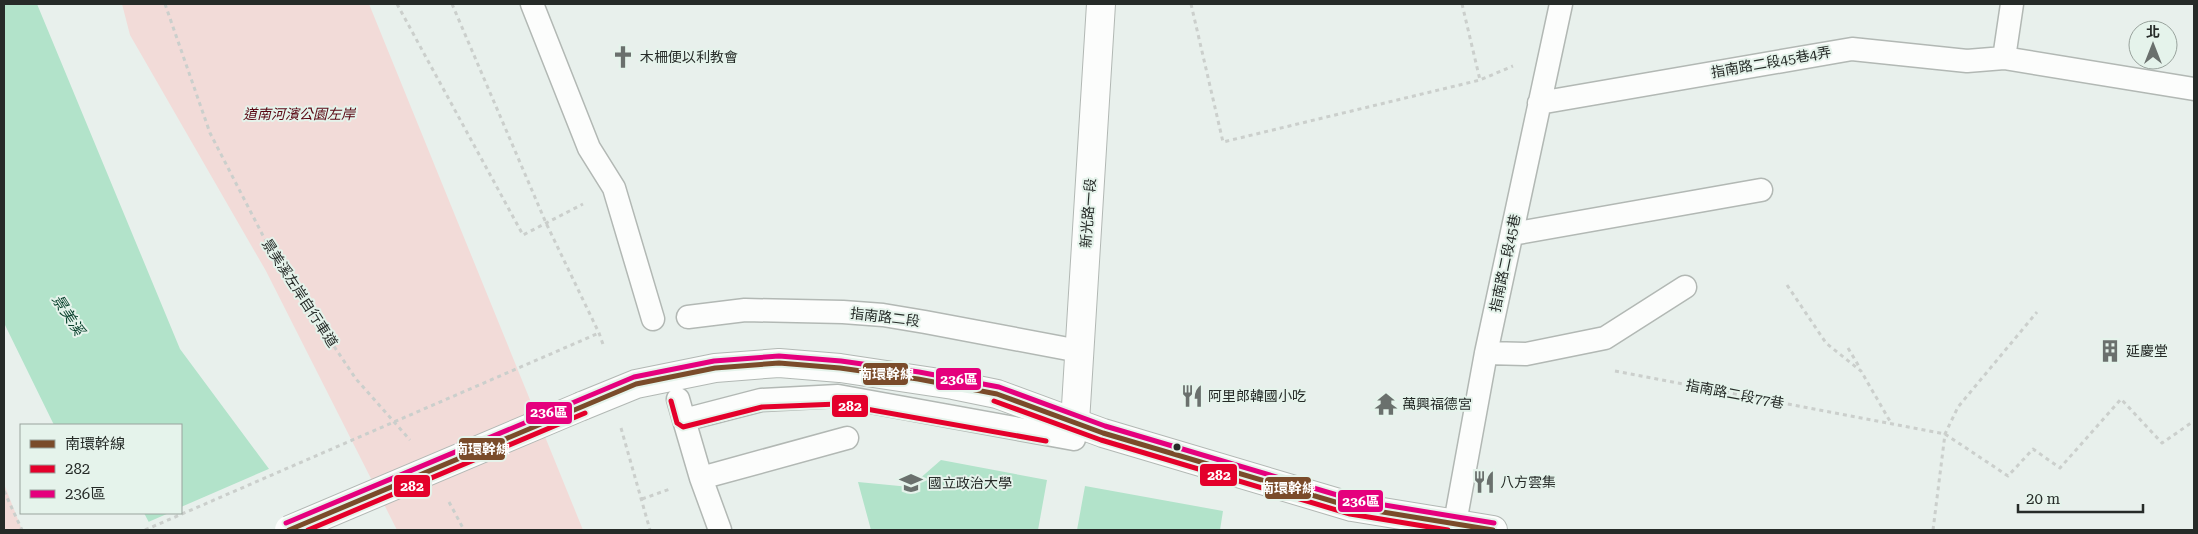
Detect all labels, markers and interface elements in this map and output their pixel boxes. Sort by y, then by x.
north arrow [2128,20,2178,70]
text: 北 [2146,24,2160,40]
church icon: 木柵便以利教會 [610,44,636,70]
street label: 指南路二段45巷4弄 [1710,44,1832,80]
place label: 木柵便以利教會 [640,49,738,65]
park label: 道南河濱公園左岸 [243,106,357,122]
street label: 新光路一段 [1078,178,1098,248]
street label: 指南路二段45巷 [1487,213,1523,313]
street label: 景美溪左岸自行車道 [259,236,341,350]
water label: 景美溪 [48,291,89,340]
street label: 指南路二段 [849,305,921,329]
building icon: 延慶堂 [2097,338,2123,364]
place label: 延慶堂 [2126,343,2168,359]
line badge: 南環幹線 [862,362,909,386]
text: 南環幹線 [858,366,914,382]
line badge: 236區 [935,367,982,391]
text: 236區 [940,371,978,387]
street label: 指南路二段77巷 [1685,377,1785,411]
restaurant icon: 阿里郎韓國小吃 [1179,383,1205,409]
place label: 阿里郎韓國小吃 [1208,388,1306,404]
temple icon: 萬興福德宮 [1373,391,1399,417]
line badge: 282 [831,394,869,418]
place label: 萬興福德宮 [1402,396,1472,412]
text: 282 [838,398,862,414]
line badge: 236區 [525,401,573,425]
text: 236區 [530,404,568,420]
legend [20,424,182,514]
text: 南環幹線 [65,435,125,453]
line badge: 南環幹線 [458,437,506,461]
text: 南環幹線 [454,441,510,457]
unlabelled marker [1172,442,1182,452]
text: 282 [65,460,90,478]
line badge: 282 [1199,463,1238,487]
text: 282 [1207,467,1231,483]
restaurant icon: 八方雲集 [1471,469,1497,495]
school or university icon: 國立政治大學 [898,470,924,496]
line badge: 282 [393,474,431,498]
place label: 八方雲集 [1500,474,1556,490]
place label: 國立政治大學 [928,475,1012,491]
line badge: 南環幹線 [1264,476,1312,500]
text: 282 [400,478,424,494]
text: 南環幹線 [1260,480,1316,496]
scale bar [2018,482,2143,514]
text: 236區 [65,485,105,503]
line badge: 236區 [1337,489,1384,513]
text: 20 m [2026,490,2061,508]
text: 236區 [1342,493,1380,509]

